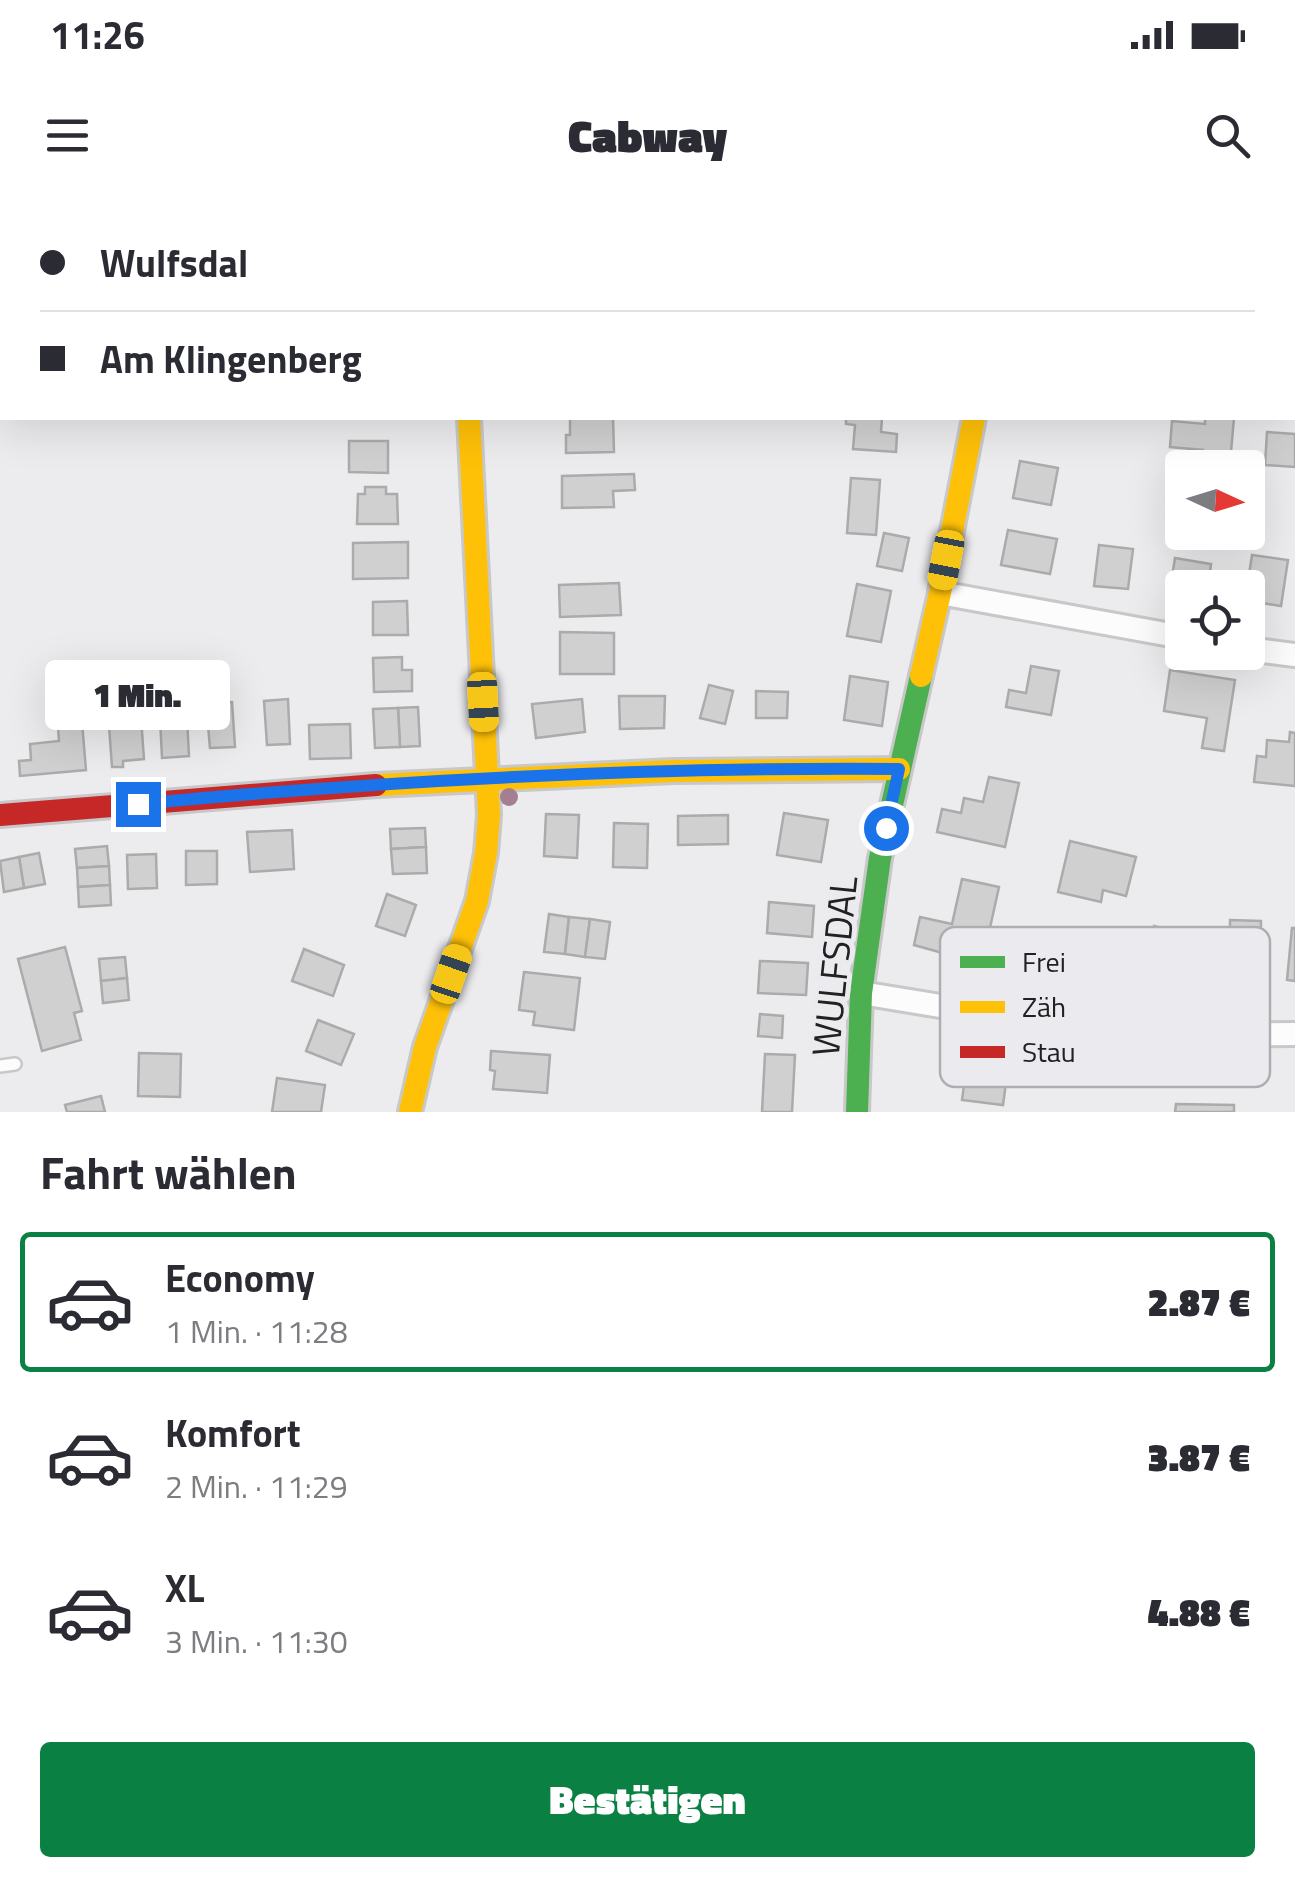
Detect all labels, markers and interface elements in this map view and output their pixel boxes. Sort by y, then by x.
text: 11:26 [50,6,145,64]
text: Cabway [568,101,727,169]
icon: menu [40,108,95,163]
icon: search [1200,108,1255,163]
text: Wulfsdal [100,234,248,292]
text: Am Klingenberg [100,330,362,388]
north arrow [1165,450,1265,550]
map controls [1165,450,1265,670]
car [926,528,966,592]
button: locate [1165,570,1265,670]
callout: 1 Min. [46,659,230,729]
text: 1 Min. [93,671,182,719]
car [466,671,500,733]
route end [116,782,161,827]
route start [864,806,909,851]
street label: WULFSDAL [796,873,872,1059]
legend [940,927,1270,1087]
text: Frei [1022,940,1066,983]
car [427,941,475,1007]
text: Zäh [1022,985,1066,1028]
text: Stau [1022,1030,1076,1073]
text: Fahrt wählen [40,1138,297,1206]
text: Economy [165,1249,315,1307]
icon: car [45,1257,135,1347]
text: 2.87 € [1148,1273,1250,1331]
text: 1 Min. · 11:28 [165,1307,348,1355]
text: Komfort [165,1404,301,1462]
icon: car [45,1412,135,1502]
text: 3.87 € [1148,1428,1250,1486]
text: 2 Min. · 11:29 [165,1462,348,1510]
text: XL [165,1559,205,1617]
icon: car [45,1567,135,1657]
text: 4.88 € [1148,1583,1250,1641]
text: 3 Min. · 11:30 [165,1617,348,1665]
button: Bestätigen [40,1742,1255,1857]

